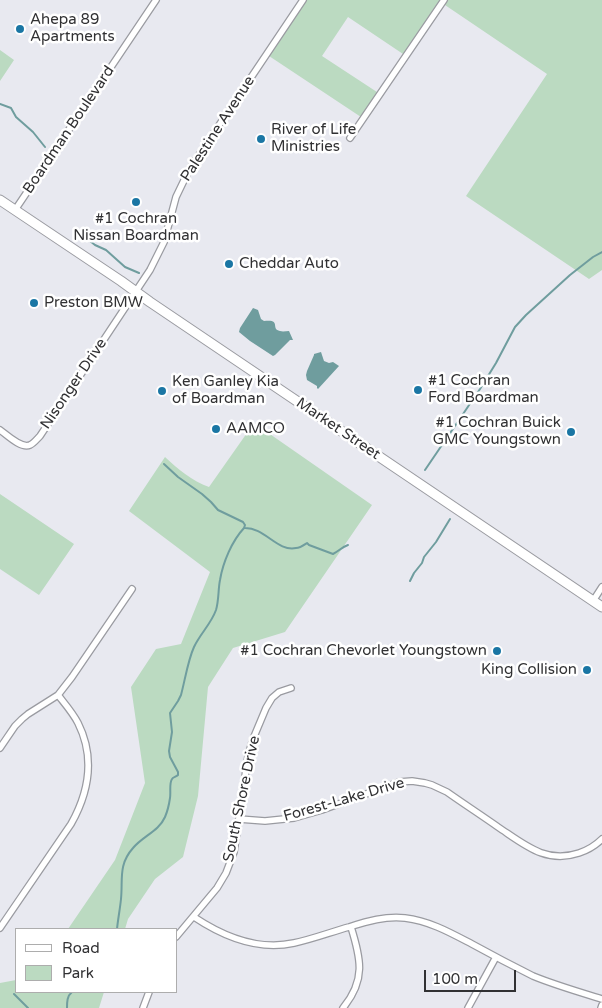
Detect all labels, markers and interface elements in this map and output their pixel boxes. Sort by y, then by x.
place label: Ahepa 89 Apartments [30,11,115,46]
marker: Ahepa 89 Apartments [14,23,26,35]
street label: Boardman Boulevard [20,63,118,197]
street label: Palestine Avenue [177,73,259,185]
place label: River of Life Ministries [271,121,356,156]
marker: River of Life Ministries [255,133,267,145]
marker: #1 Cochran Nissan Boardman [130,196,142,208]
place label: #1 Cochran Nissan Boardman [73,210,199,245]
place label: Cheddar Auto [239,255,339,273]
marker: Cheddar Auto [223,258,235,270]
place label: Preston BMW [44,294,143,312]
marker: Preston BMW [28,297,40,309]
street label: Nisonger Drive [37,335,111,433]
place label: #1 Cochran Ford Boardman [428,372,539,407]
place label: Ken Ganley Kia of Boardman [172,373,279,408]
marker: #1 Cochran Ford Boardman [412,384,424,396]
marker: Ken Ganley Kia of Boardman [156,385,168,397]
street label: Market Street [292,394,384,464]
place label: #1 Cochran Buick GMC Youngstown [433,414,561,449]
place label: AAMCO [226,420,285,438]
marker: AAMCO [210,423,222,435]
marker: #1 Cochran Buick GMC Youngstown [565,426,577,438]
place label: #1 Cochran Chevorlet Youngstown [240,642,487,660]
marker: #1 Cochran Chevorlet Youngstown [491,645,503,657]
place label: King Collision [481,661,577,679]
marker: King Collision [581,664,593,676]
street label: South Shore Drive [220,734,264,864]
street label: Forest-Lake Drive [281,774,407,826]
legend [15,928,178,993]
text: Road [62,939,100,957]
scale bar [427,960,520,992]
text: Park [62,964,94,982]
text: 100 m [432,970,478,988]

